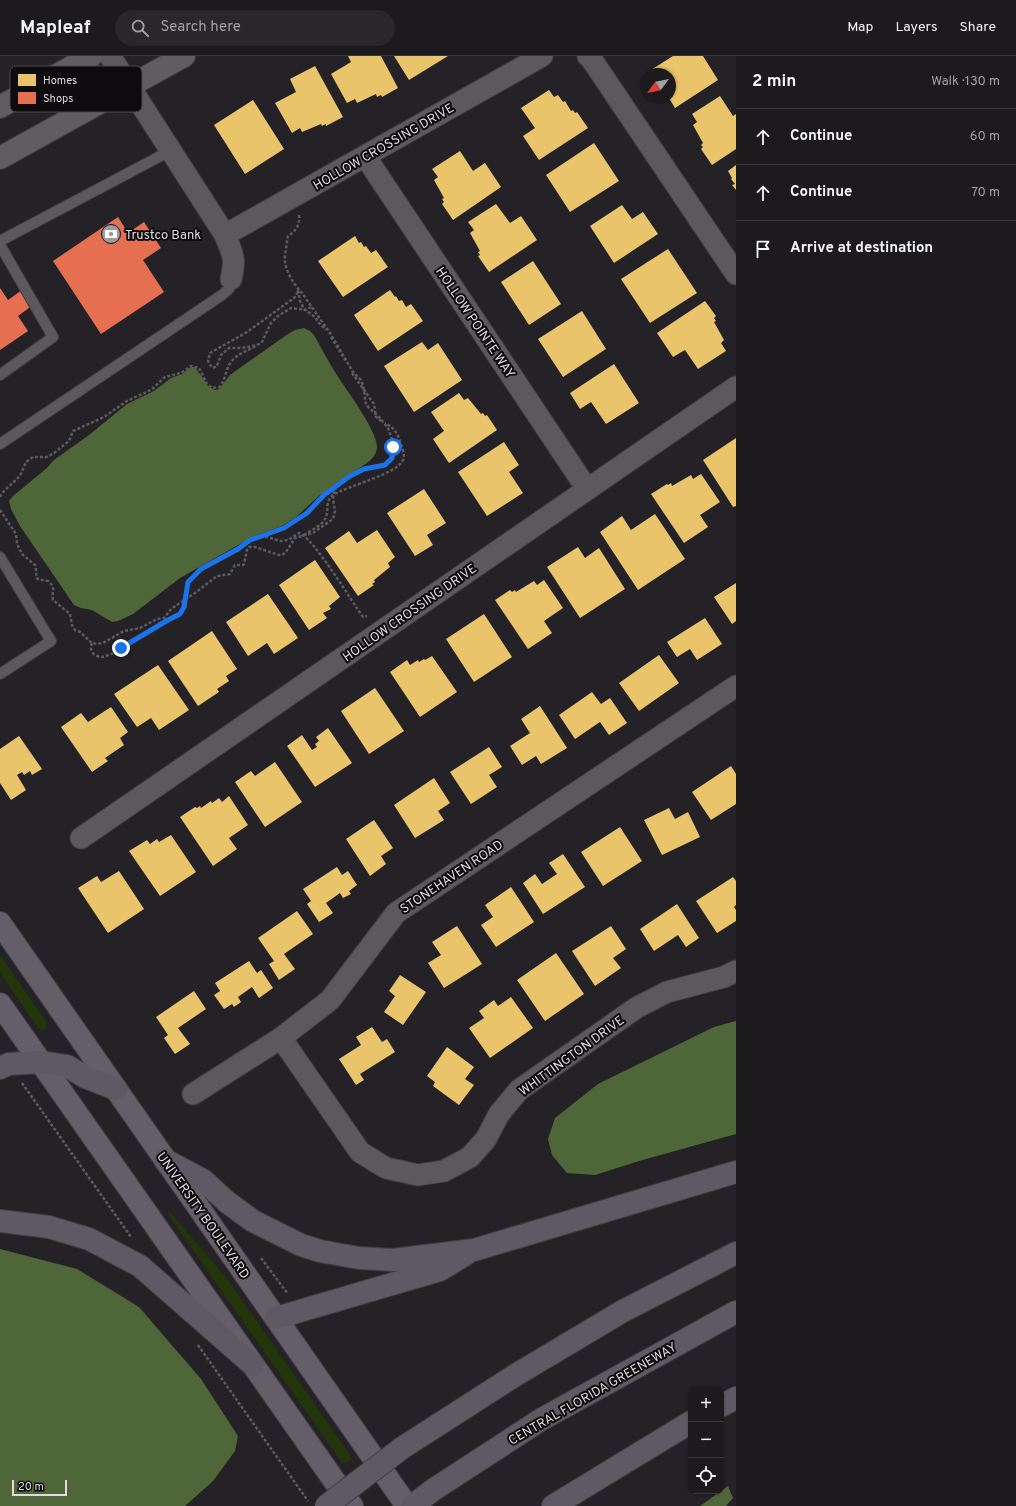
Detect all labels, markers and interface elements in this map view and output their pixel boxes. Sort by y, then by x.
search box [115,10,395,46]
text: Mapleaf [20,16,91,40]
icon: search [129,17,151,39]
text: Search here [161,18,241,37]
text: Map [847,19,873,36]
text: Layers [895,19,937,36]
text: Share [959,19,996,36]
legend [10,66,142,112]
north arrow [640,68,676,104]
text: 2 min [752,71,796,93]
text: Homes [43,74,77,88]
text: Walk · 130 m [931,74,1000,90]
text: Shops [43,92,73,106]
street label: HOLLOW CROSSING DRIVE [311,101,457,195]
icon: ahead [752,126,774,148]
text: Continue [790,127,852,146]
text: 60 m [970,129,1000,145]
icon: ahead [752,182,774,204]
text: Continue [790,183,852,202]
text: 70 m [971,185,1000,201]
bank icon: Trustco Bank [100,223,122,245]
place label: Trustco Bank [125,228,201,244]
icon: arrive [752,238,774,260]
text: Arrive at destination [790,239,933,258]
street label: HOLLOW POINTE WAY [431,264,518,382]
route start [384,438,402,456]
street label: HOLLOW CROSSING DRIVE [340,561,480,666]
route end [112,639,130,657]
street label: STONEHAVEN ROAD [398,837,507,918]
street label: WHITTINGTON DRIVE [516,1013,628,1100]
street label: UNIVERSITY BOULEVARD [153,1150,252,1283]
street label: CENTRAL FLORIDA GREENEWAY [506,1340,680,1450]
map controls [688,1386,724,1494]
button: + [688,1386,724,1422]
button: − [688,1422,724,1458]
button: locate [688,1458,724,1494]
scale bar [12,1478,67,1497]
text: 20 m [18,1480,44,1494]

